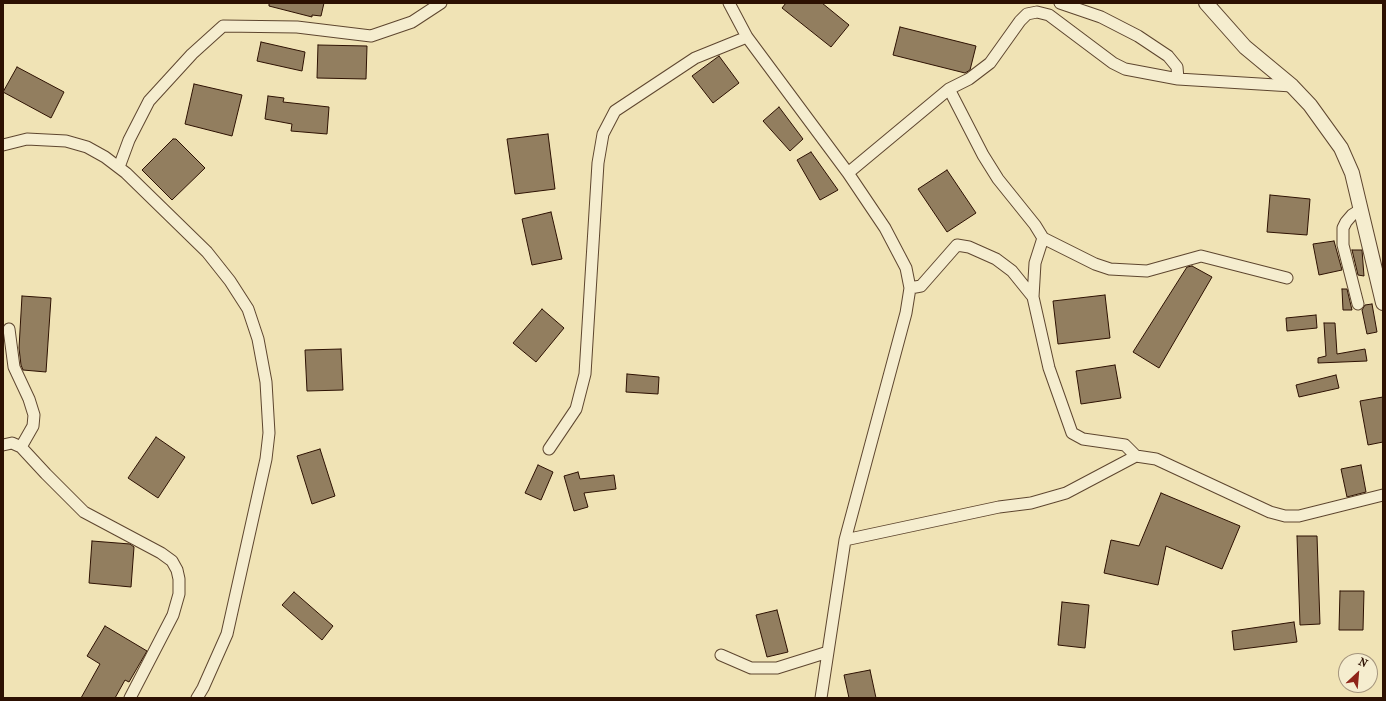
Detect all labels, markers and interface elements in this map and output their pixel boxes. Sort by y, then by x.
north arrow [1338,653,1378,693]
text: N [1356,655,1370,670]

